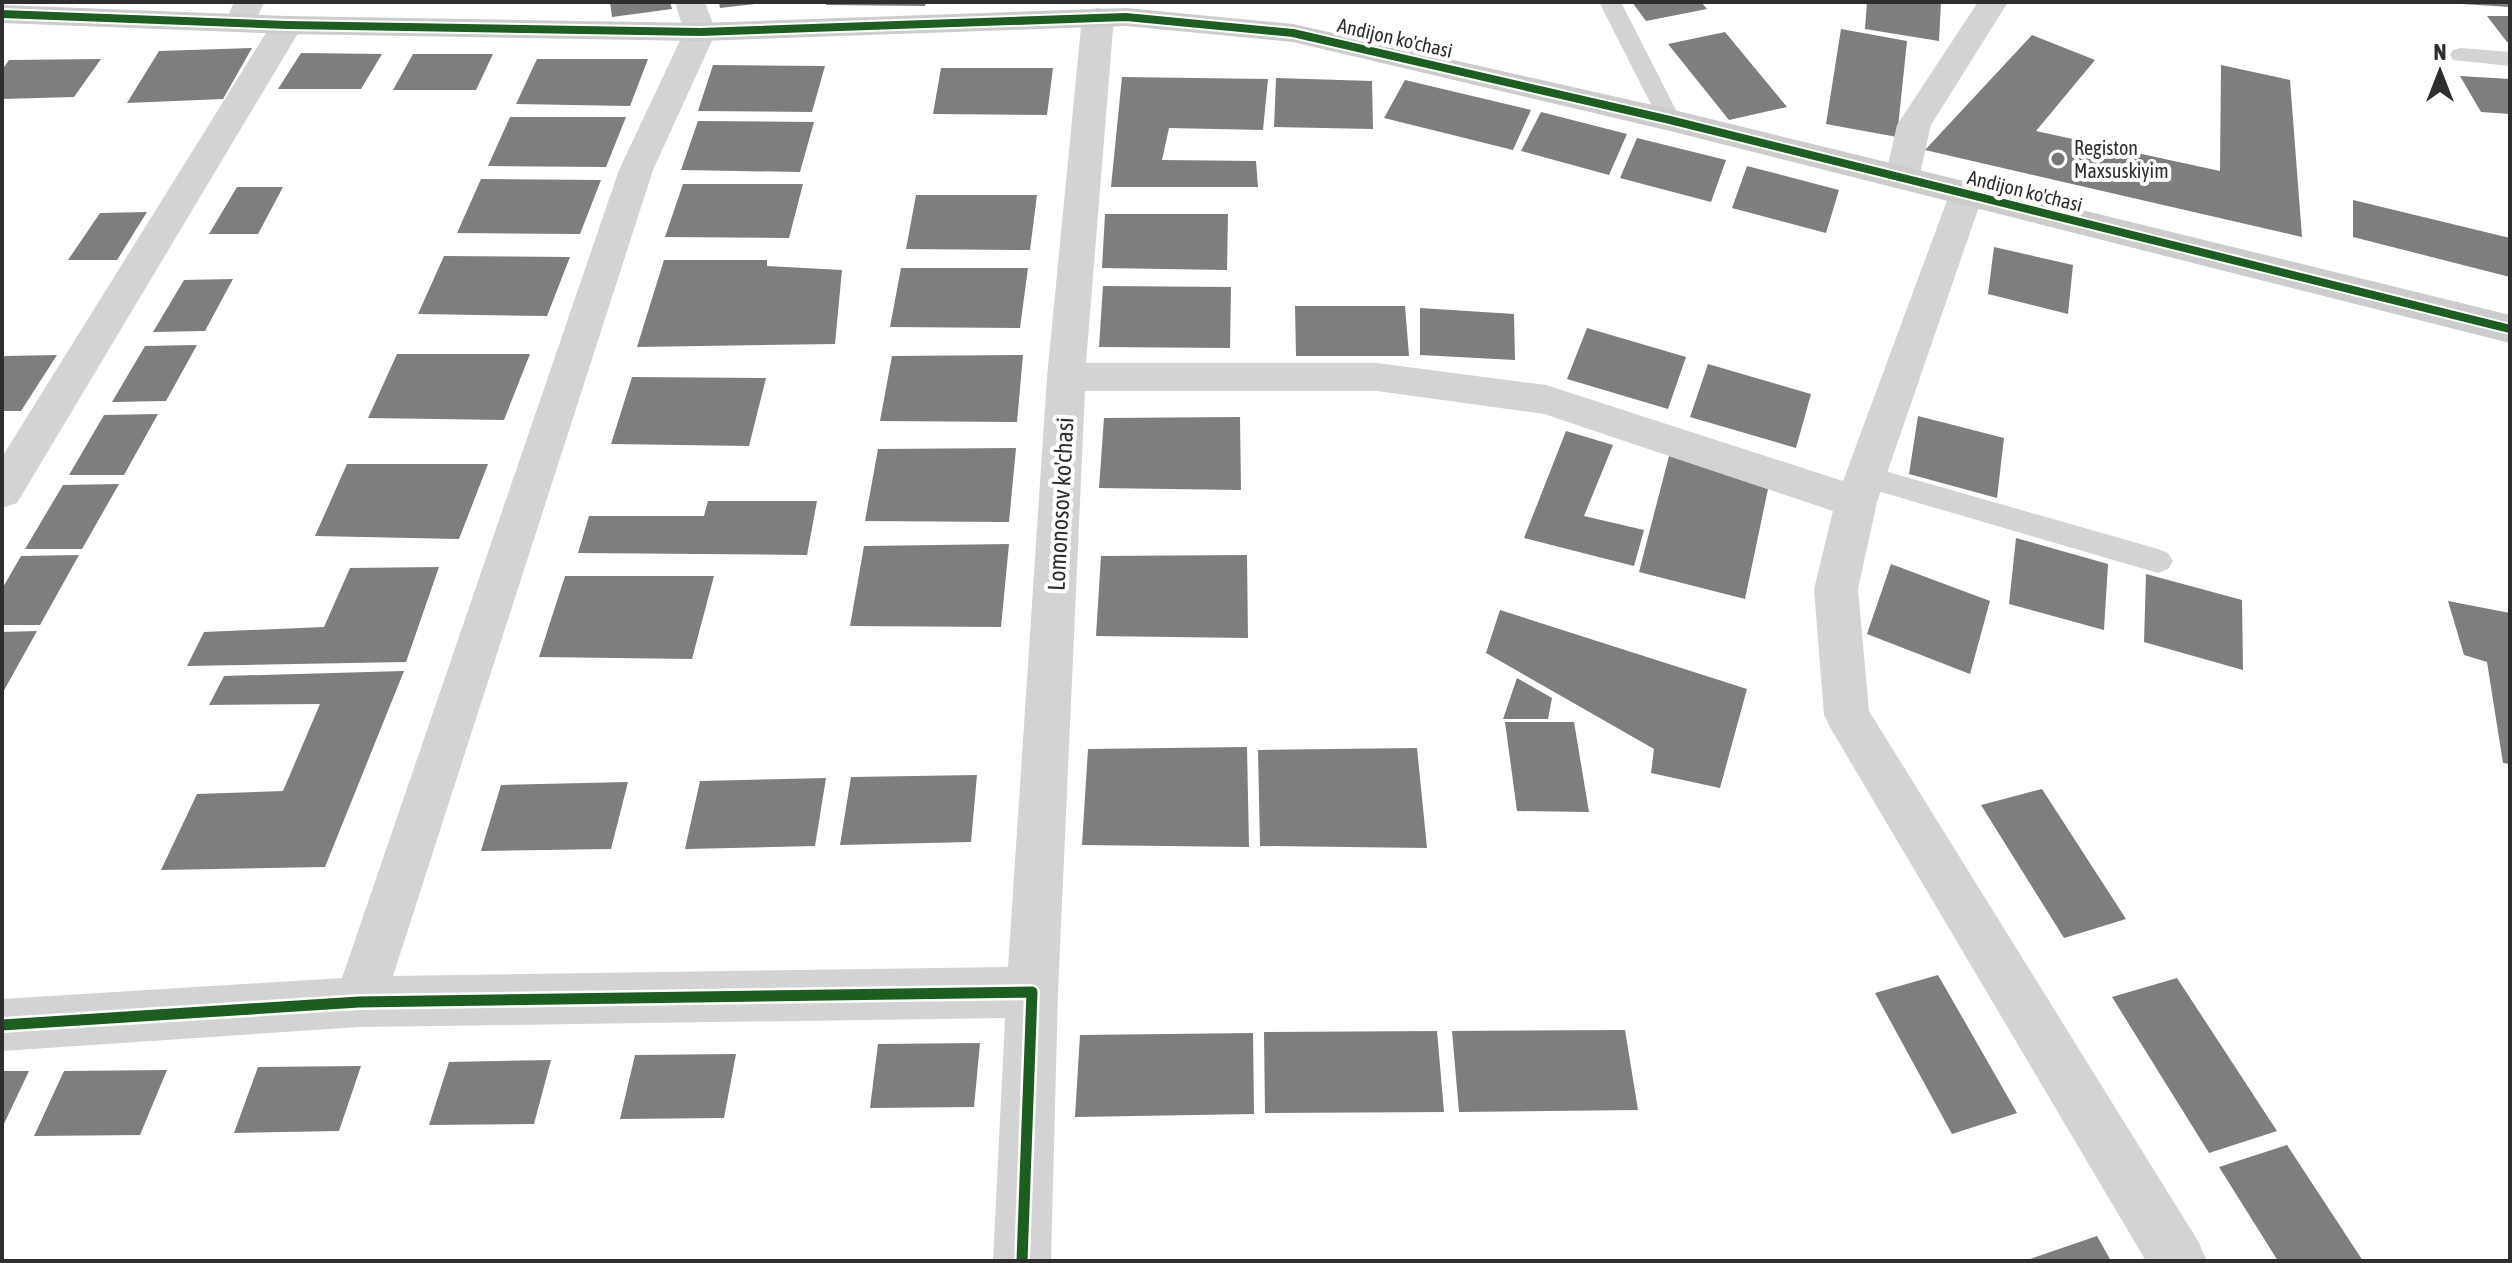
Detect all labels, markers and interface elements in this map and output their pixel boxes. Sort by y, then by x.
street label: Andijon ko'chasi [1335,13,1455,62]
north arrow [2400,32,2480,112]
text: N [2434,39,2446,65]
place label: Registon Maxsuskiyim [2074,136,2169,182]
marker: Registon Maxsuskiyim [2049,150,2067,168]
street label: Andijon ko'chasi [1965,165,2085,216]
street label: Lomonosov ko'chasi [1042,416,1079,591]

